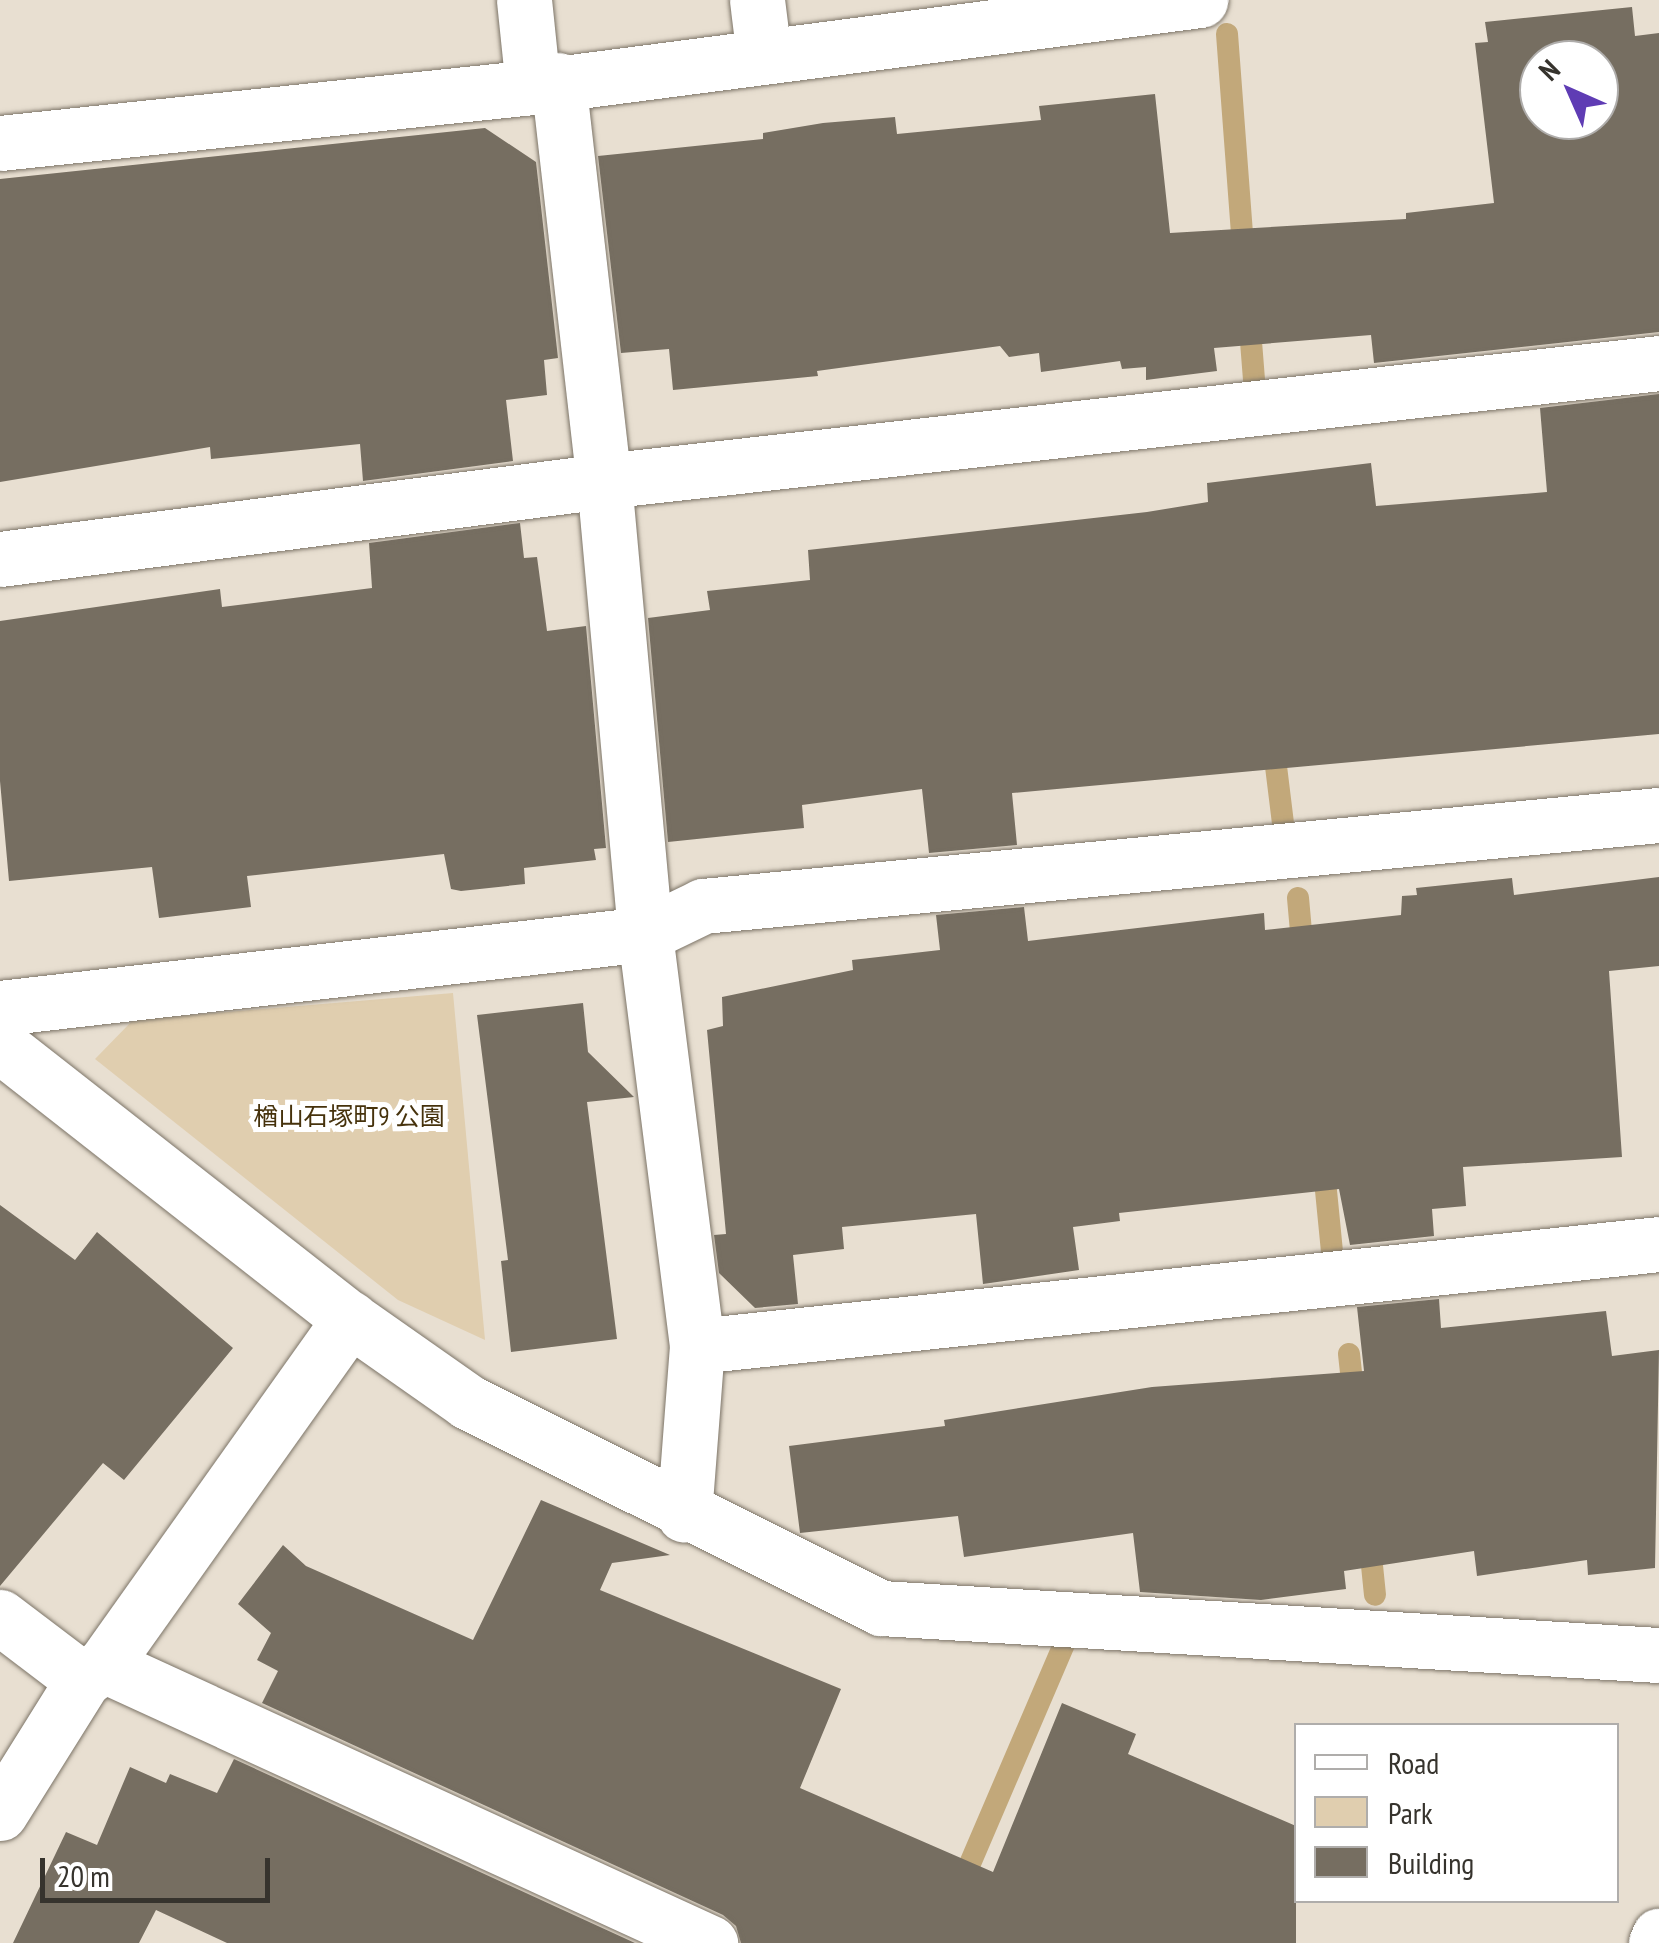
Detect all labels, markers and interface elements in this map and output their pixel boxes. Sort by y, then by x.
north arrow [1519,40,1619,140]
text: N [1530,51,1567,88]
park label: 楢山石塚町9 公園 [253,1101,445,1131]
legend [1294,1723,1619,1903]
text: Road [1388,1743,1439,1782]
text: Park [1388,1793,1433,1832]
scale bar [45,1838,275,1900]
text: Building [1388,1843,1474,1882]
text: 20 m [57,1856,110,1895]

